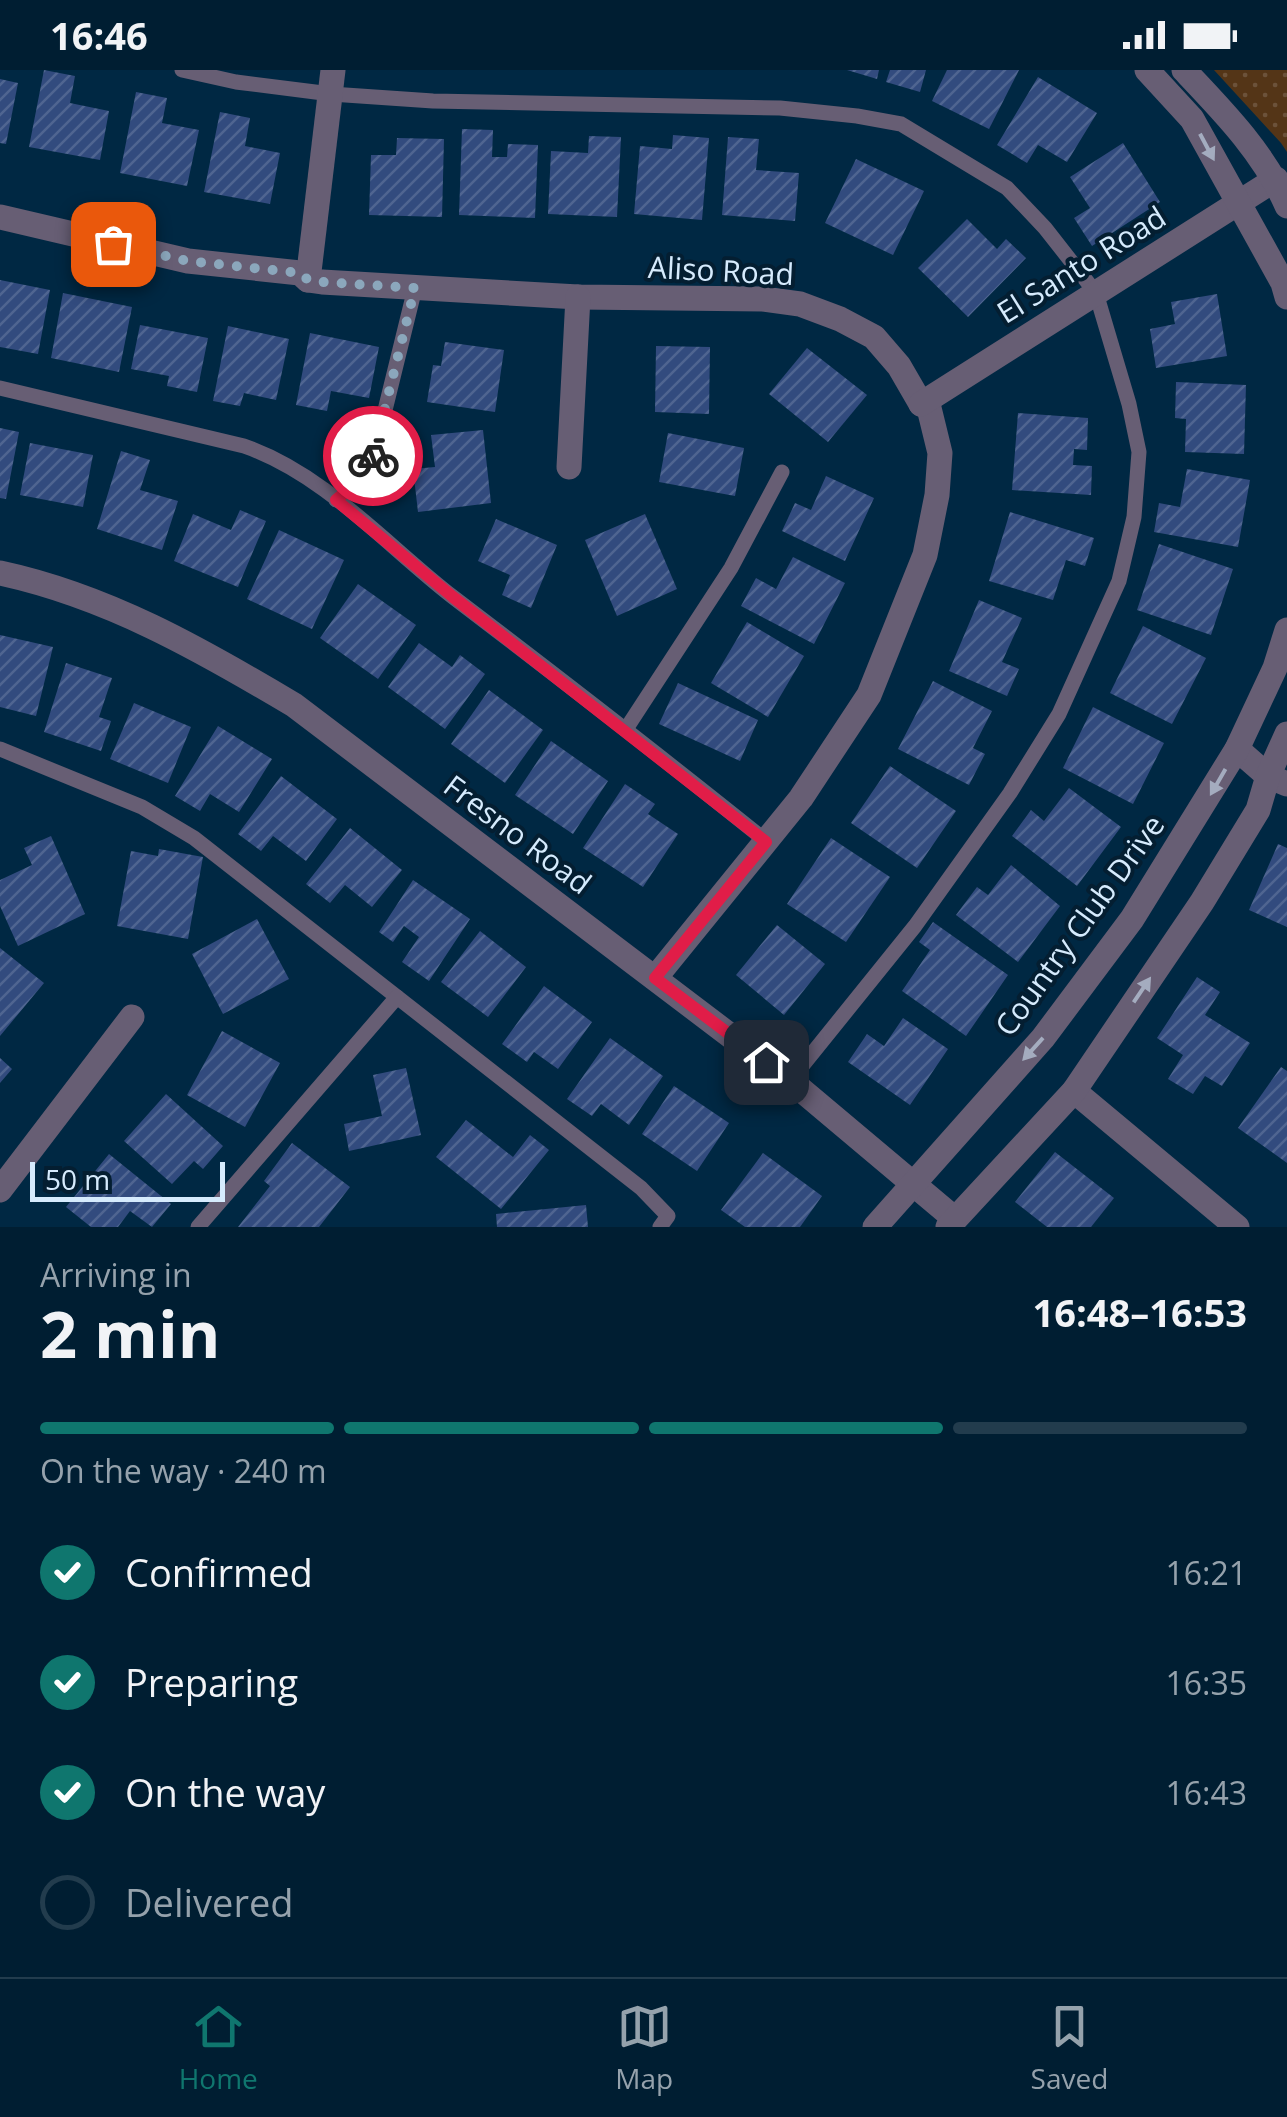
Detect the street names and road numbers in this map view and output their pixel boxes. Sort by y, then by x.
street label: El Santo Road [989,196,1173,332]
street label: Aliso Road [647,246,795,294]
street label: Fresno Road [436,765,600,903]
street label: Country Club Drive [985,806,1173,1044]

